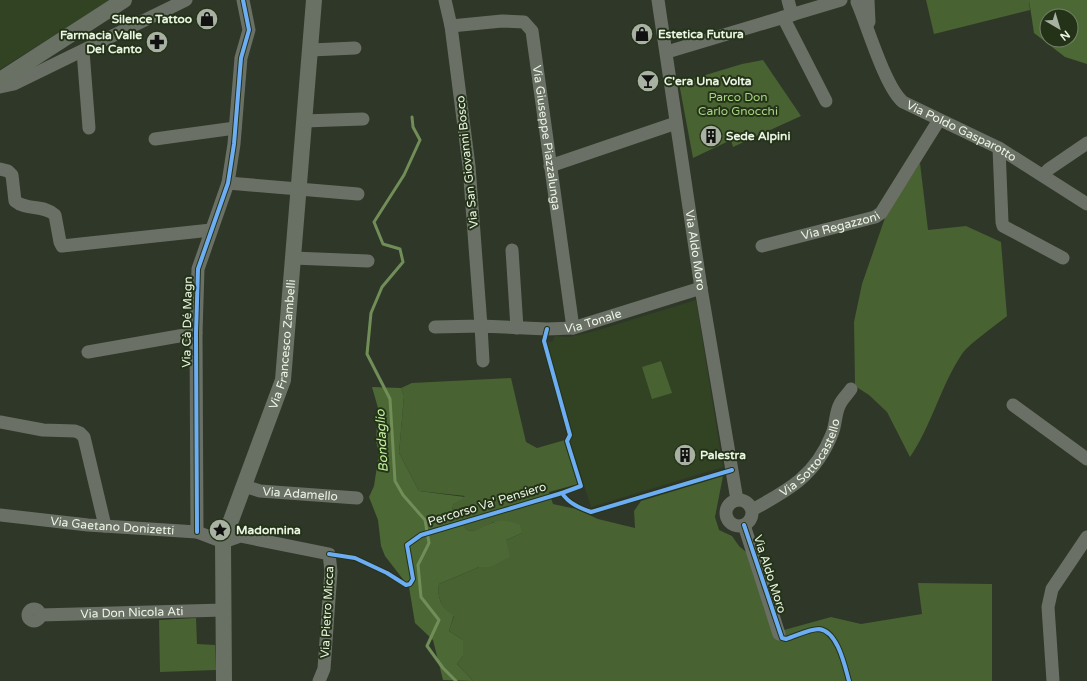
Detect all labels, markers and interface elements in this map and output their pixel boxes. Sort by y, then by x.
shop icon: Silence Tattoo [194,6,220,32]
north arrow [1039,8,1079,48]
place label: Silence Tattoo [112,12,192,26]
shop icon: Estetica Futura [629,21,655,47]
place label: Estetica Futura [658,27,744,41]
place label: Farmacia Valle Del Canto [60,28,142,56]
text: N [1057,28,1072,43]
pharmacy icon: Farmacia Valle Del Canto [144,29,170,55]
street label: Via Giuseppe Piazzalunga [530,64,564,211]
bar icon: C'era Una Volta [635,68,661,94]
place label: C'era Una Volta [664,74,752,88]
park label: Parco Don Carlo Gnocchi [698,90,778,118]
street label: Via San Giovanni Bosco [453,95,481,229]
street label: Via Poldo Gasparotto [904,98,1019,164]
building icon: Sede Alpini [698,123,724,149]
place label: Sede Alpini [726,129,790,144]
street label: Via Aldo Moro [682,209,708,292]
street label: Via Regazzoni [800,209,883,243]
street label: Via Cà Dé Magn [179,276,195,368]
street label: Via Francesco Zambelli [266,279,298,411]
street label: Via Tonale [564,306,623,335]
water label: Bondaglio [372,408,392,473]
street label: Via Sottocastello [777,418,843,499]
building icon: Palestra [672,442,698,468]
place label: Palestra [700,448,746,462]
street label: Percorso Va' Pensiero [426,479,548,529]
street label: Via Adamello [262,484,338,504]
street label: Via Gaetano Donizetti [50,514,175,538]
place icon: Madonnina [207,517,233,543]
place label: Madonnina [236,523,301,537]
street label: Via Aldo Moro [751,533,789,615]
street label: Via Pietro Micca [318,566,336,658]
street label: Via Don Nicola Ati [80,604,184,621]

